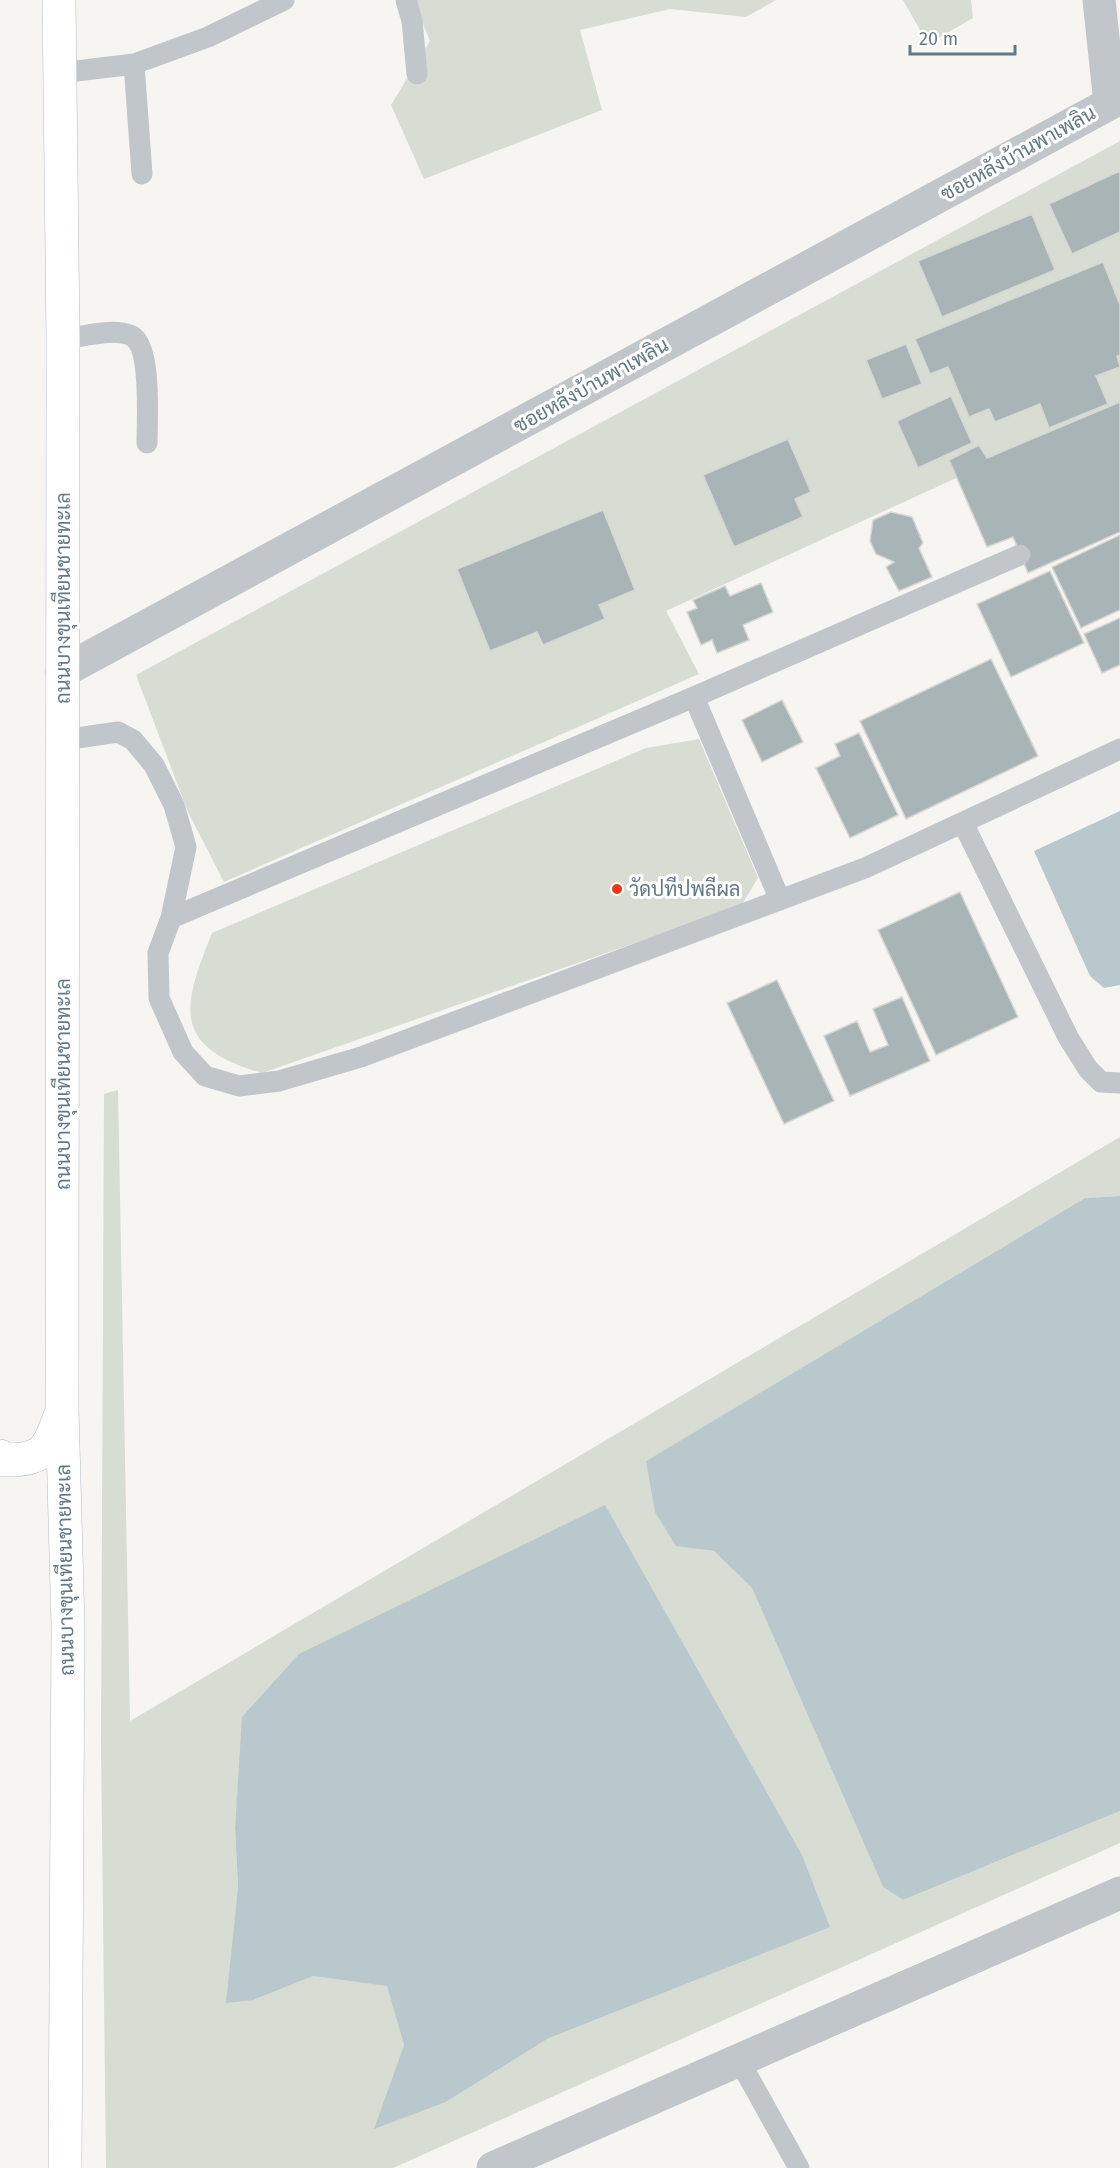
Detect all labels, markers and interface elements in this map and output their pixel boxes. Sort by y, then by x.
scale bar [910,18,1015,56]
text: 20 m [919,28,958,50]
street label: ซอยหลังบ้านพาเพลิน [936,101,1100,205]
street label: ซอยหลังบ้านพาเพลิน [509,333,673,437]
street label: ถนนบางขุนเทียนชายทะเล [50,492,77,704]
place label: วัดปทีปพลีผล [629,876,740,901]
marker: วัดปทีปพลีผล [610,882,624,896]
street label: ถนนบางขุนเทียนชายทะเล [50,978,77,1190]
street label: ถนนบางขุนเทียนชายทะเล [50,1464,81,1676]

